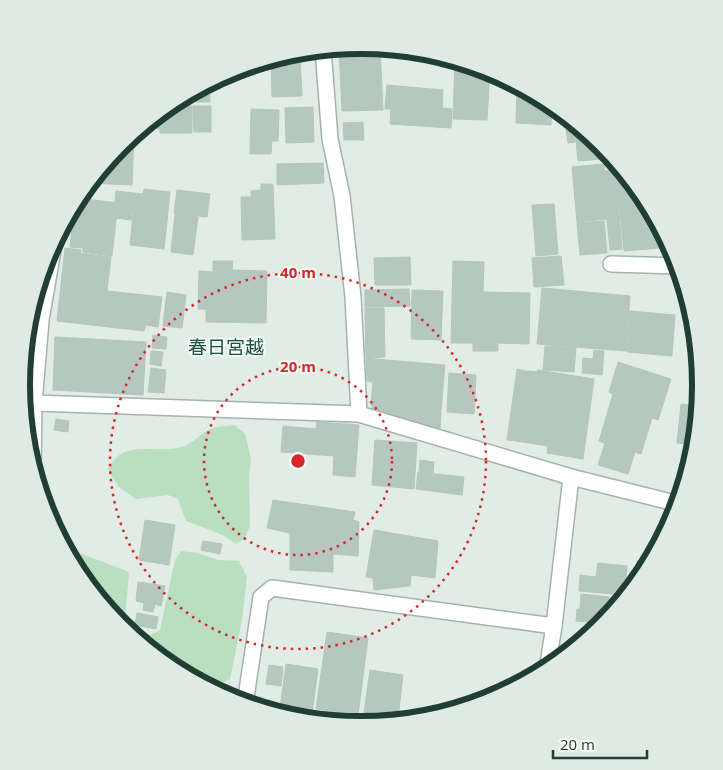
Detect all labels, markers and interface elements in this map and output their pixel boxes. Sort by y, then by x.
text: 40 m [280,262,316,282]
district label: 春日宮越 [188,334,264,360]
text: 20 m [280,356,316,376]
centre of rings [289,452,307,470]
scale bar [553,728,647,760]
text: 20 m [560,734,595,754]

